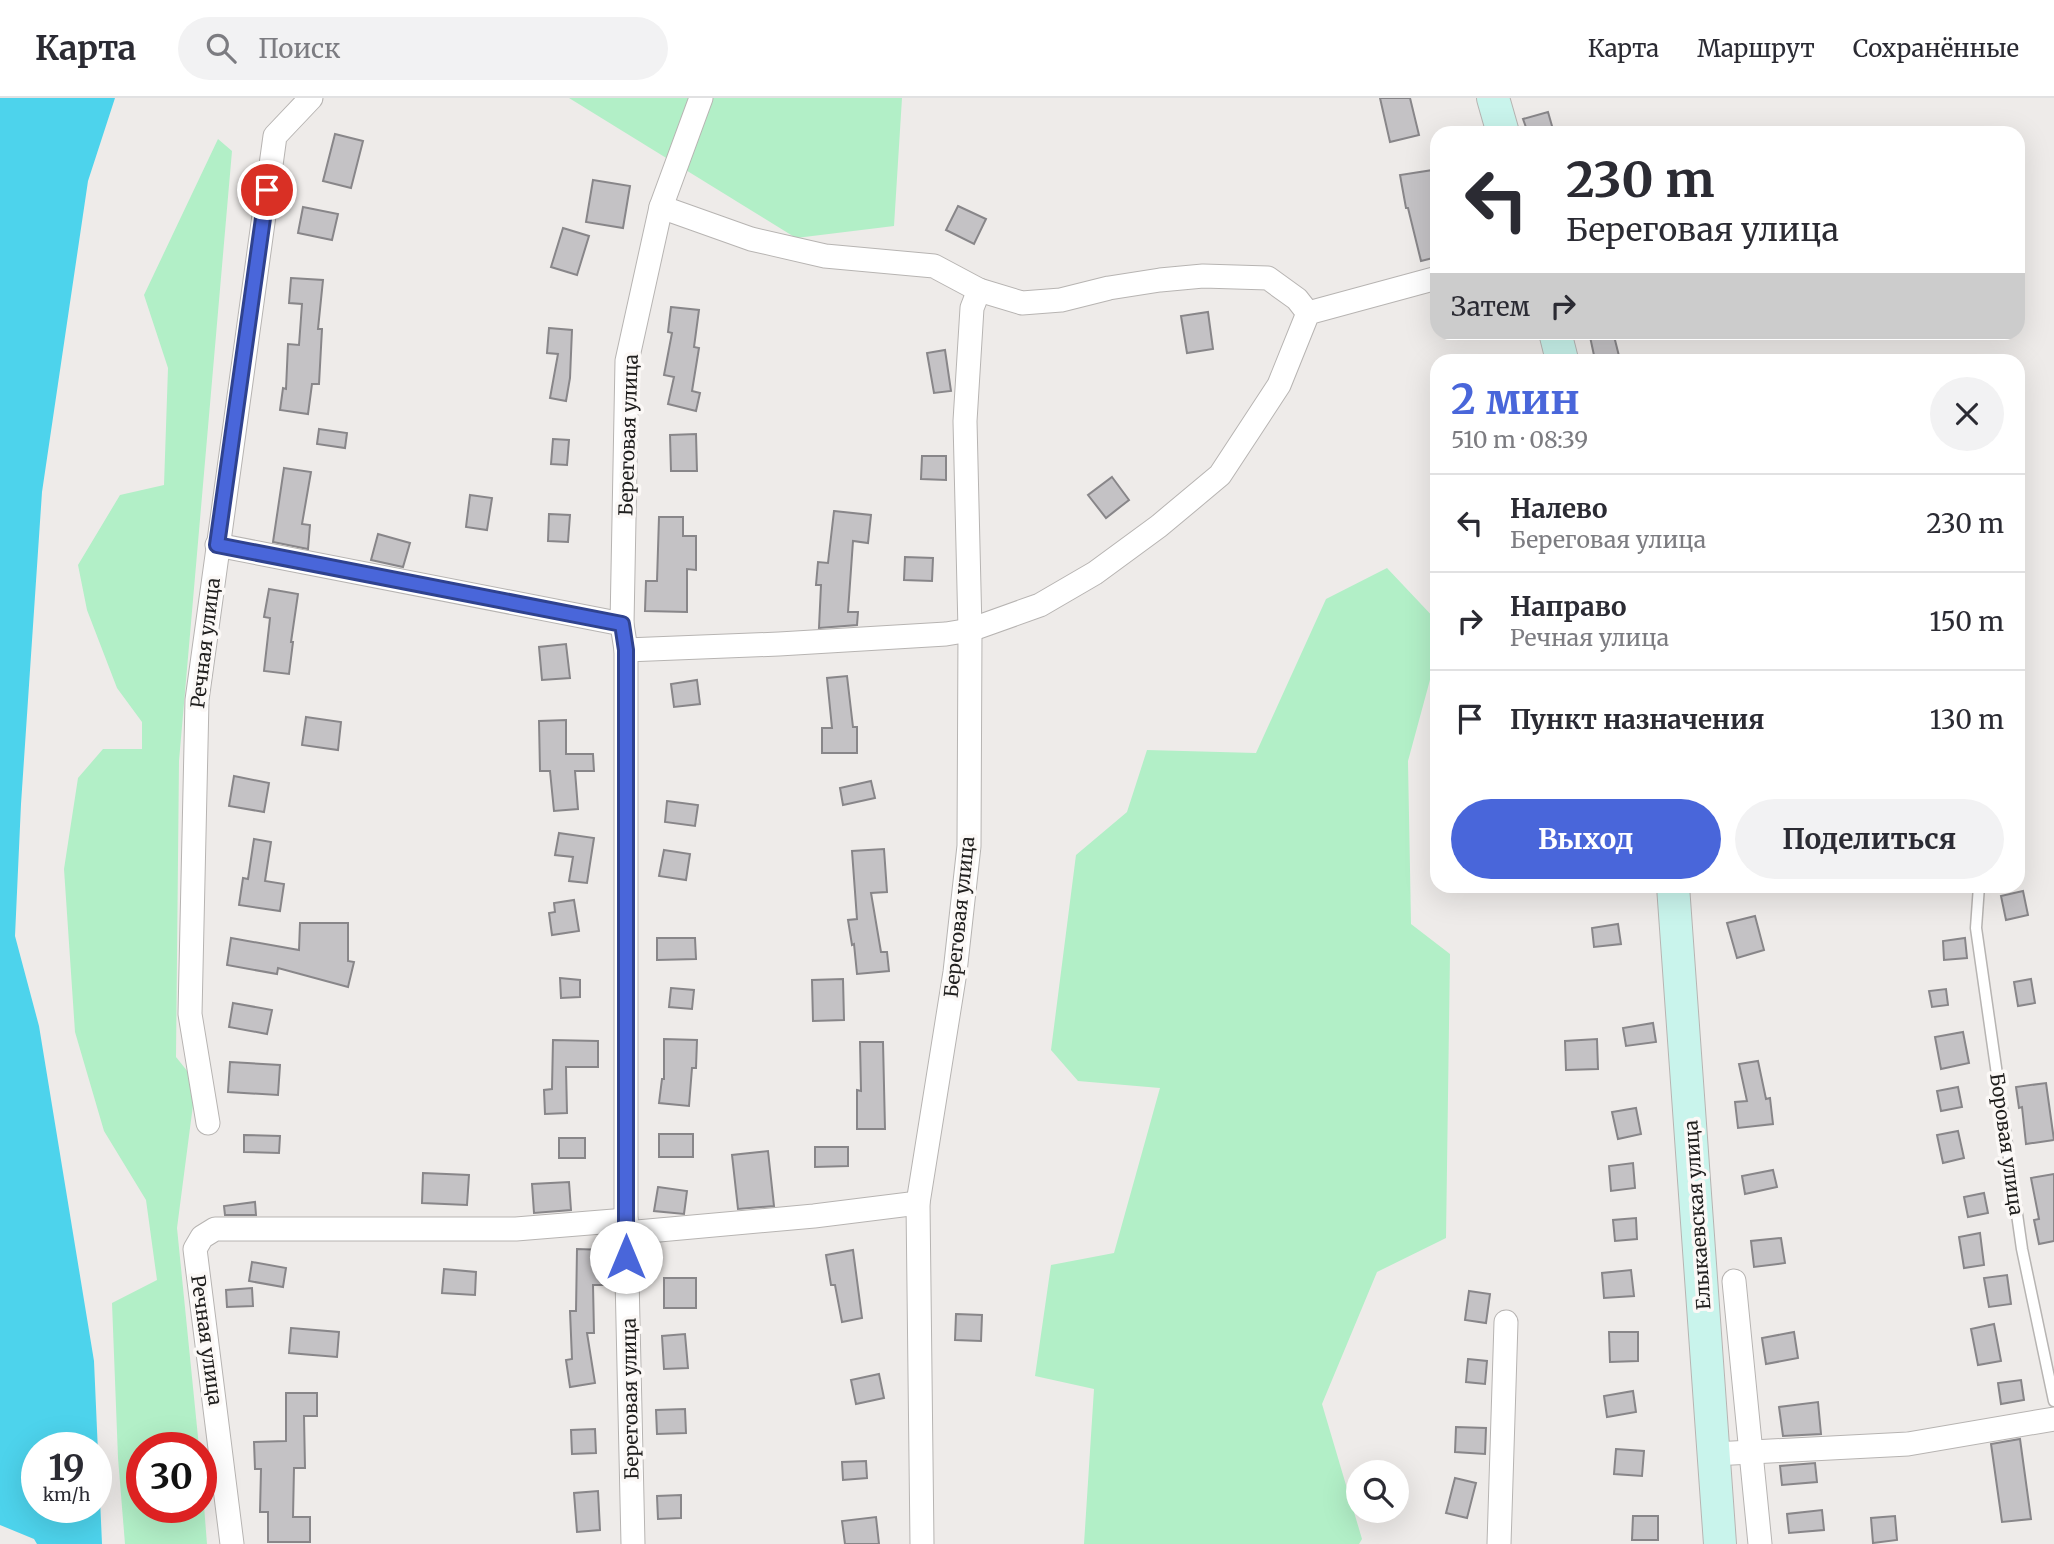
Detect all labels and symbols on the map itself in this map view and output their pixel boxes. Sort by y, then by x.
pin [237,160,297,220]
street label: Береговая улица [613,354,643,516]
street label: Речная улица [185,576,225,710]
street label: Береговая улица [939,835,979,999]
street label: Боровая улица [1985,1071,2029,1217]
street label: Елыкаевская улица [1678,1119,1716,1311]
position arrow [589,1220,663,1294]
street label: Речная улица [186,1273,228,1407]
street label: Береговая улица [617,1318,643,1480]
speed limit sign: 30 [126,1432,217,1523]

